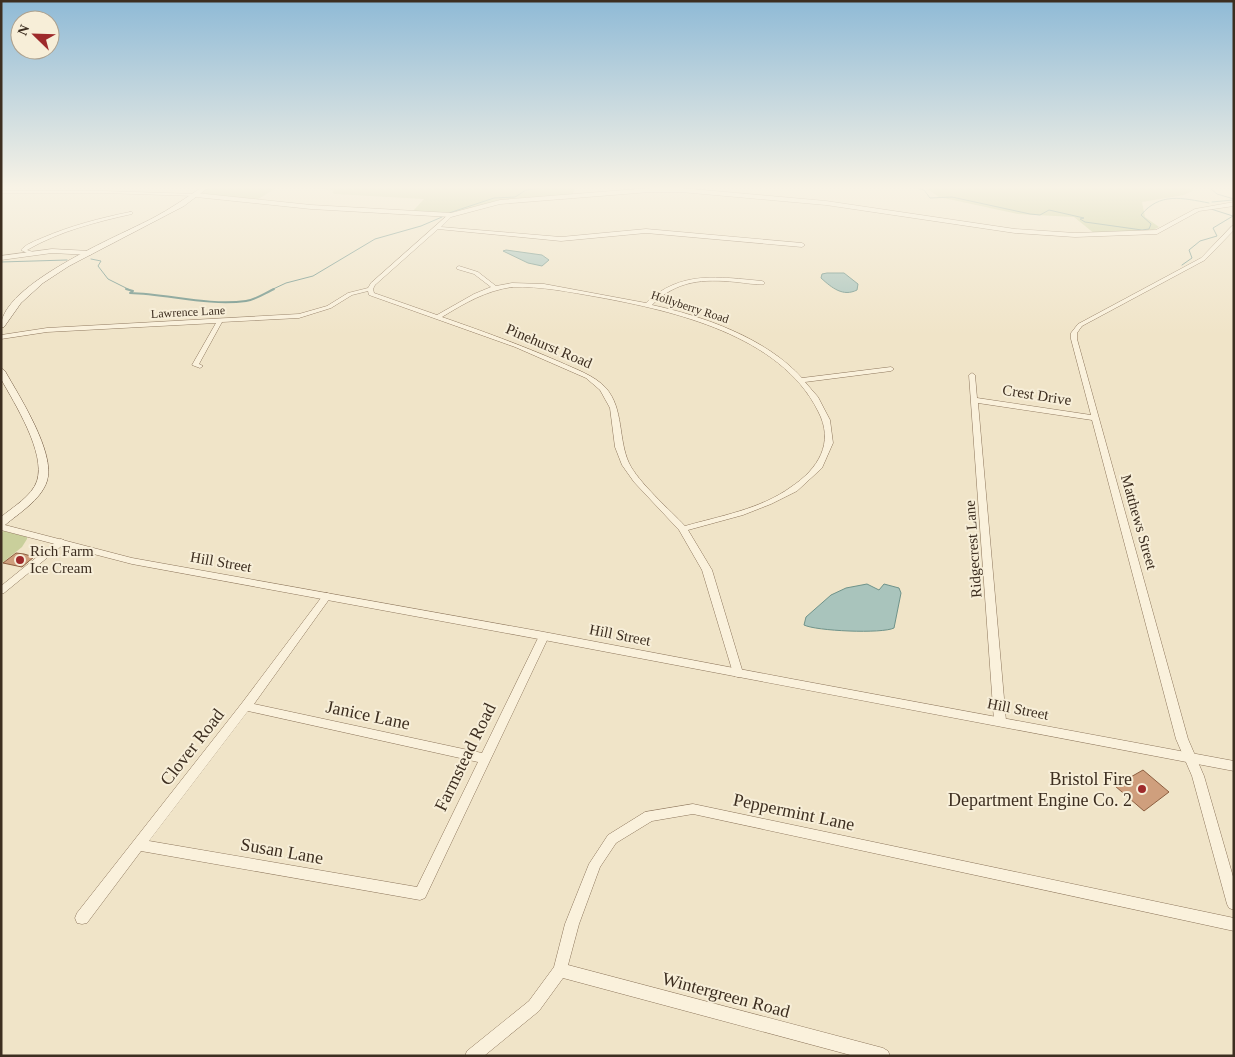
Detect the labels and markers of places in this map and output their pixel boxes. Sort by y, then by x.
place label: Rich Farm Ice Cream [30,543,94,576]
marker: Rich Farm Ice Cream [14,554,26,566]
place label: Bristol Fire Department Engine Co. 2 [948,769,1132,810]
marker: Bristol Fire Department Engine Co. 2 [1136,783,1148,795]

